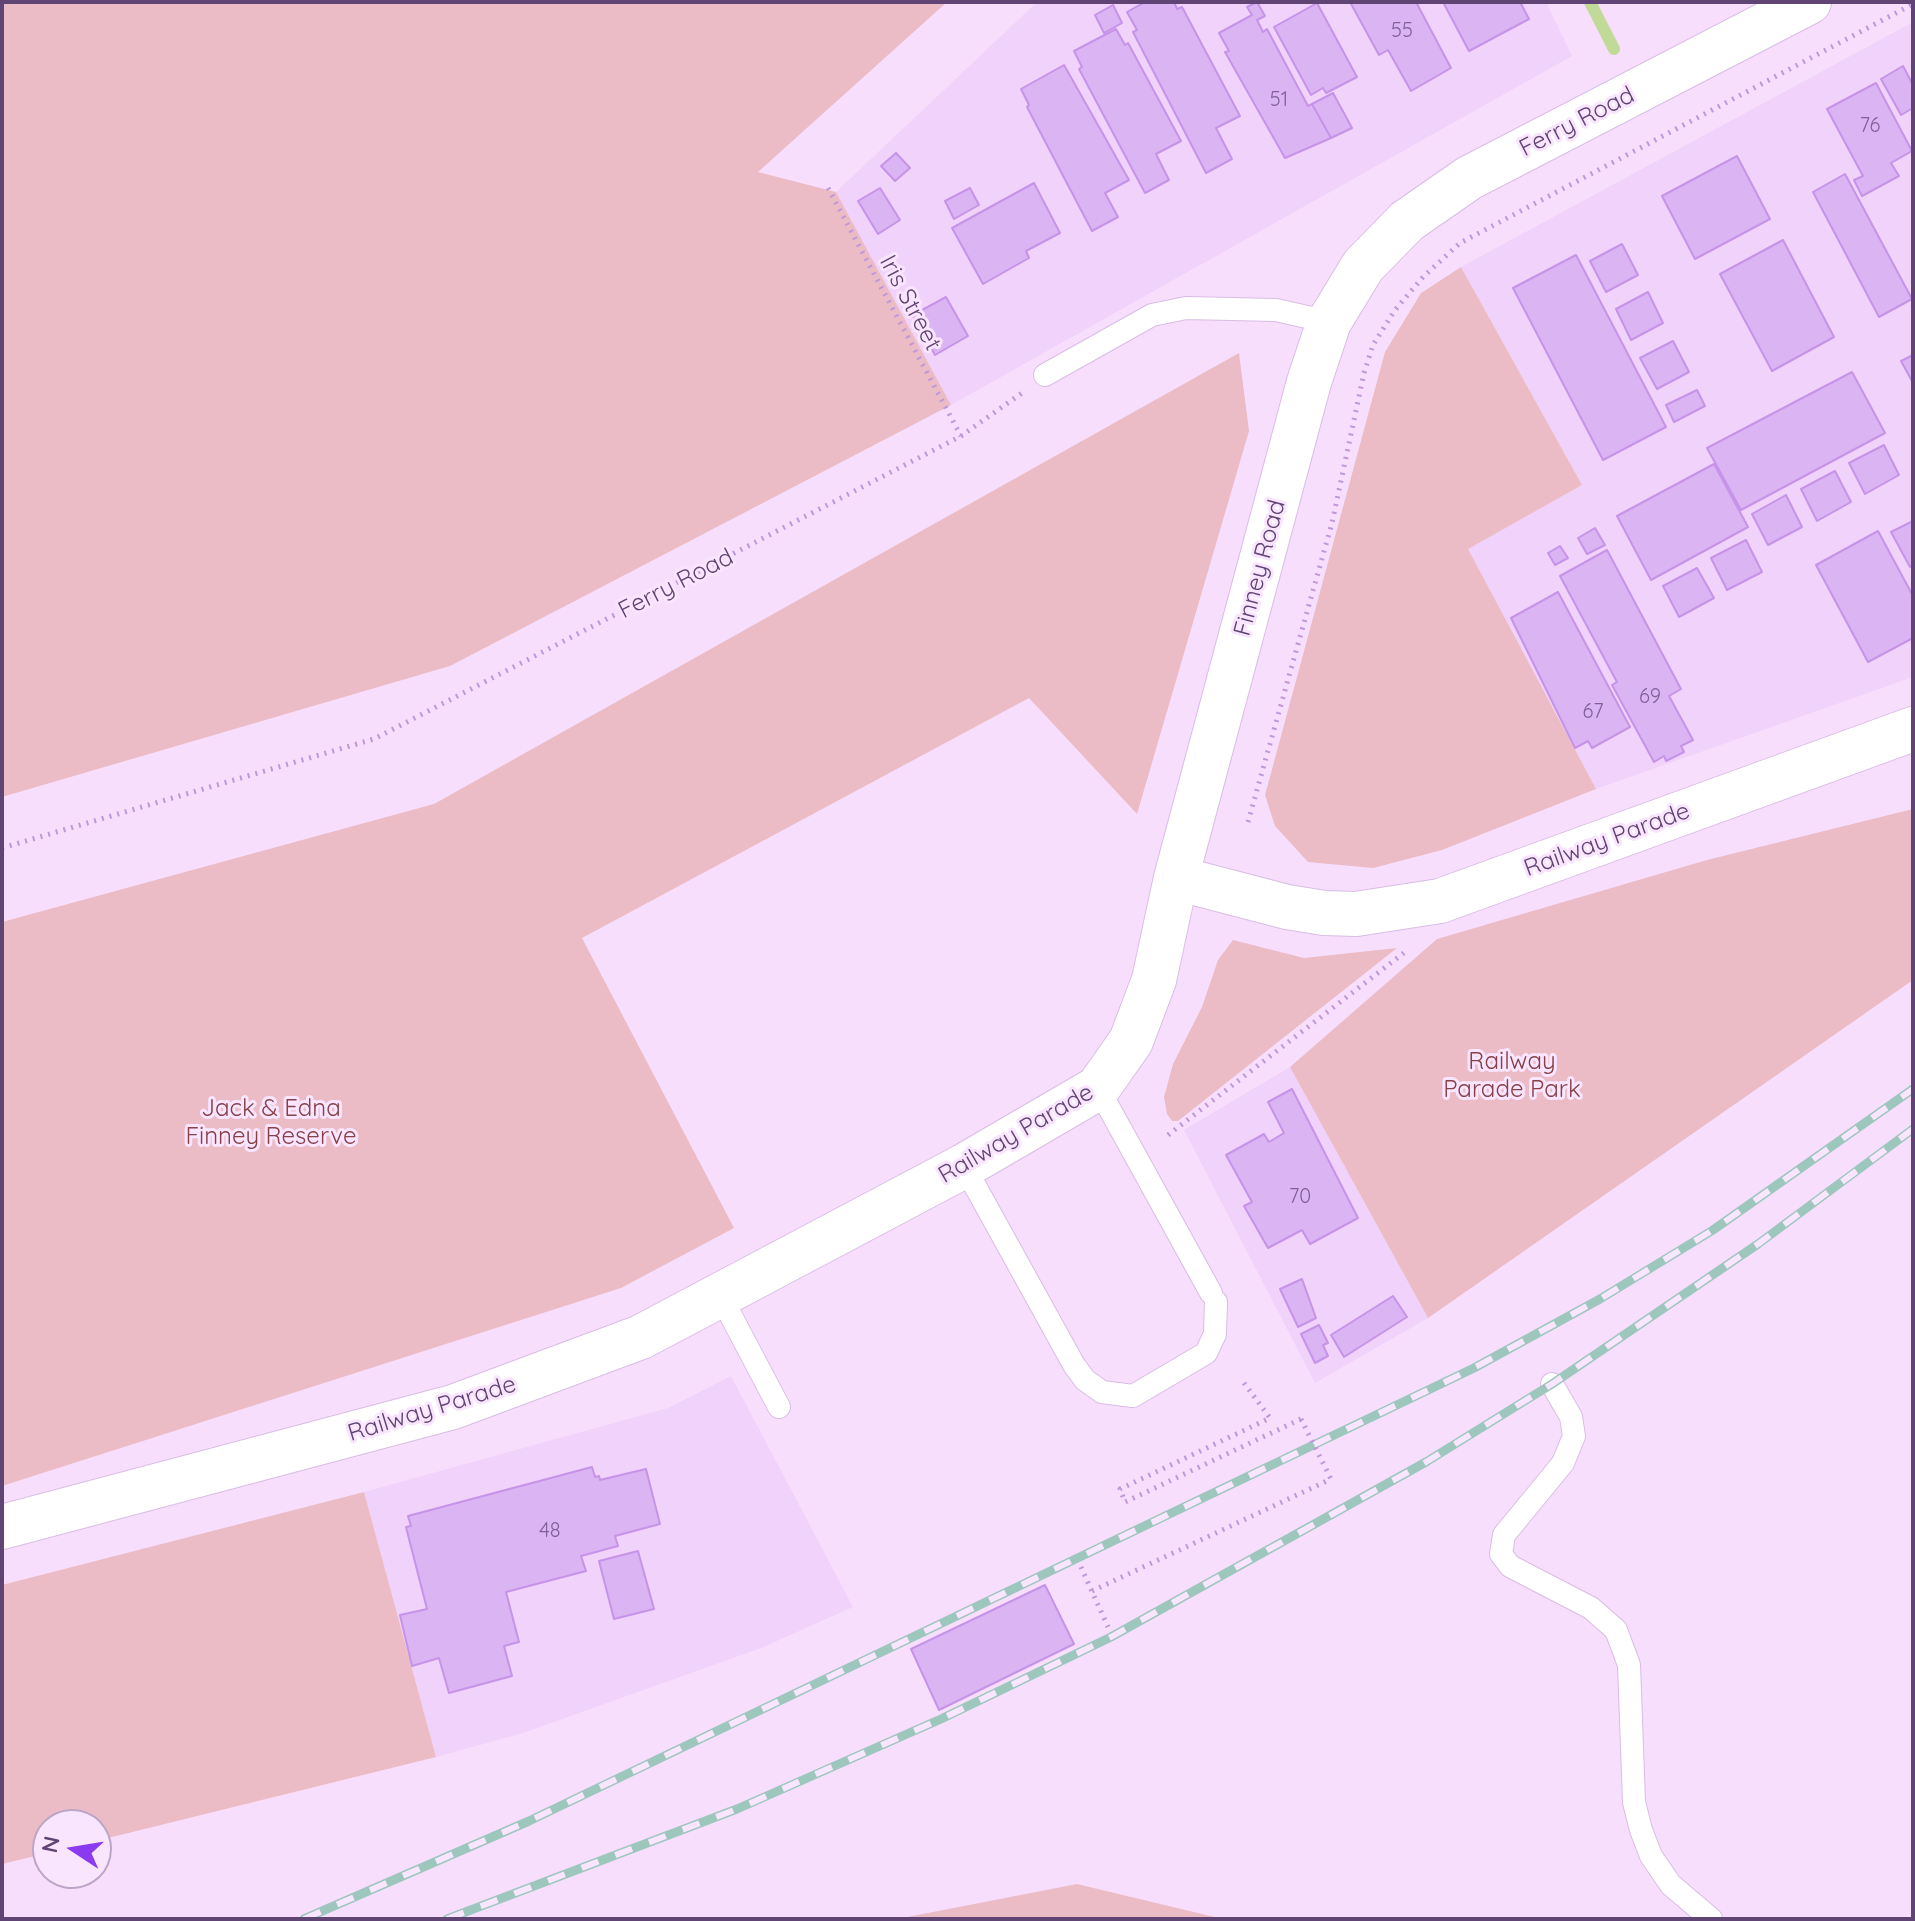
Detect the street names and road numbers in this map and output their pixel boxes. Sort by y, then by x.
street label: Ferry Road [1515,81,1639,163]
street label: Iris Street [873,250,947,356]
street label: Finney Road [1228,497,1292,639]
street label: Ferry Road [614,543,738,625]
street label: Railway Parade [1520,797,1694,883]
street label: Railway Parade [933,1078,1099,1190]
street label: Railway Parade [344,1370,520,1448]

